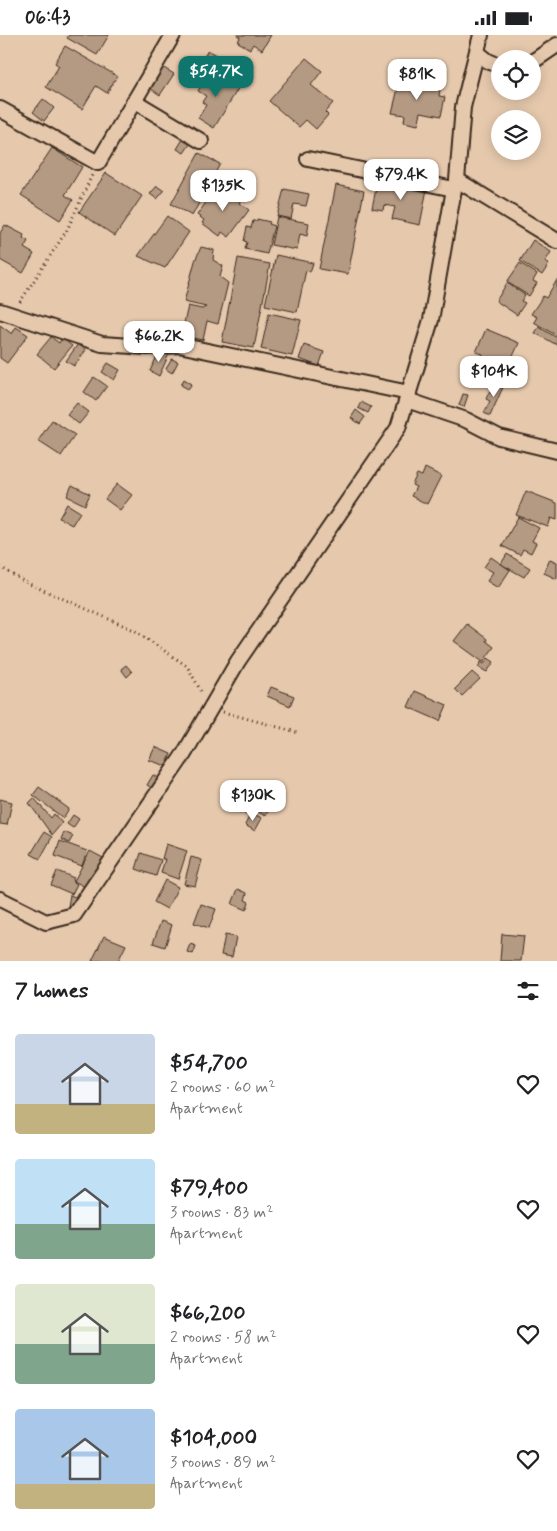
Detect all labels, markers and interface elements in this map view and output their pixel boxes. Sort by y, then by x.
text: 06:43 [25,5,70,30]
map controls [491,50,541,160]
button: locate [491,50,541,100]
pin: $54.7K [175,55,257,98]
pin: $81K [387,58,447,101]
text: $54.7K [189,61,243,82]
text: $81K [399,64,435,85]
button: layers [491,110,541,160]
pin: $79.4K [360,159,442,201]
text: $79.4K [375,164,427,185]
pin: $135K [188,169,258,212]
text: $135K [201,175,245,196]
pin: $66.2K [118,321,200,363]
text: $66.2K [135,326,183,347]
pin: $104K [459,355,529,398]
text: $104K [471,361,517,382]
pin: $130K [218,779,288,822]
text: $130K [231,785,275,806]
text: 7 homes [15,977,88,1005]
icon: filters [514,977,542,1005]
text: $54,700 [170,1049,248,1077]
icon: home [55,1054,115,1114]
icon: heart [514,1070,542,1098]
text: 2 rooms · 60 m² [170,1077,275,1098]
text: Apartment [170,1098,243,1119]
text: $79,400 [170,1174,248,1202]
icon: home [55,1179,115,1239]
icon: heart [514,1195,542,1223]
text: 3 rooms · 83 m² [170,1202,273,1223]
text: Apartment [170,1223,243,1244]
text: $66,200 [170,1299,246,1327]
icon: home [55,1304,115,1364]
icon: heart [514,1320,542,1348]
text: 2 rooms · 58 m² [170,1327,276,1348]
text: Apartment [170,1348,243,1369]
text: $104,000 [170,1424,257,1452]
icon: home [55,1429,115,1489]
icon: heart [514,1445,542,1473]
text: 3 rooms · 89 m² [170,1452,276,1473]
text: Apartment [170,1473,243,1494]

